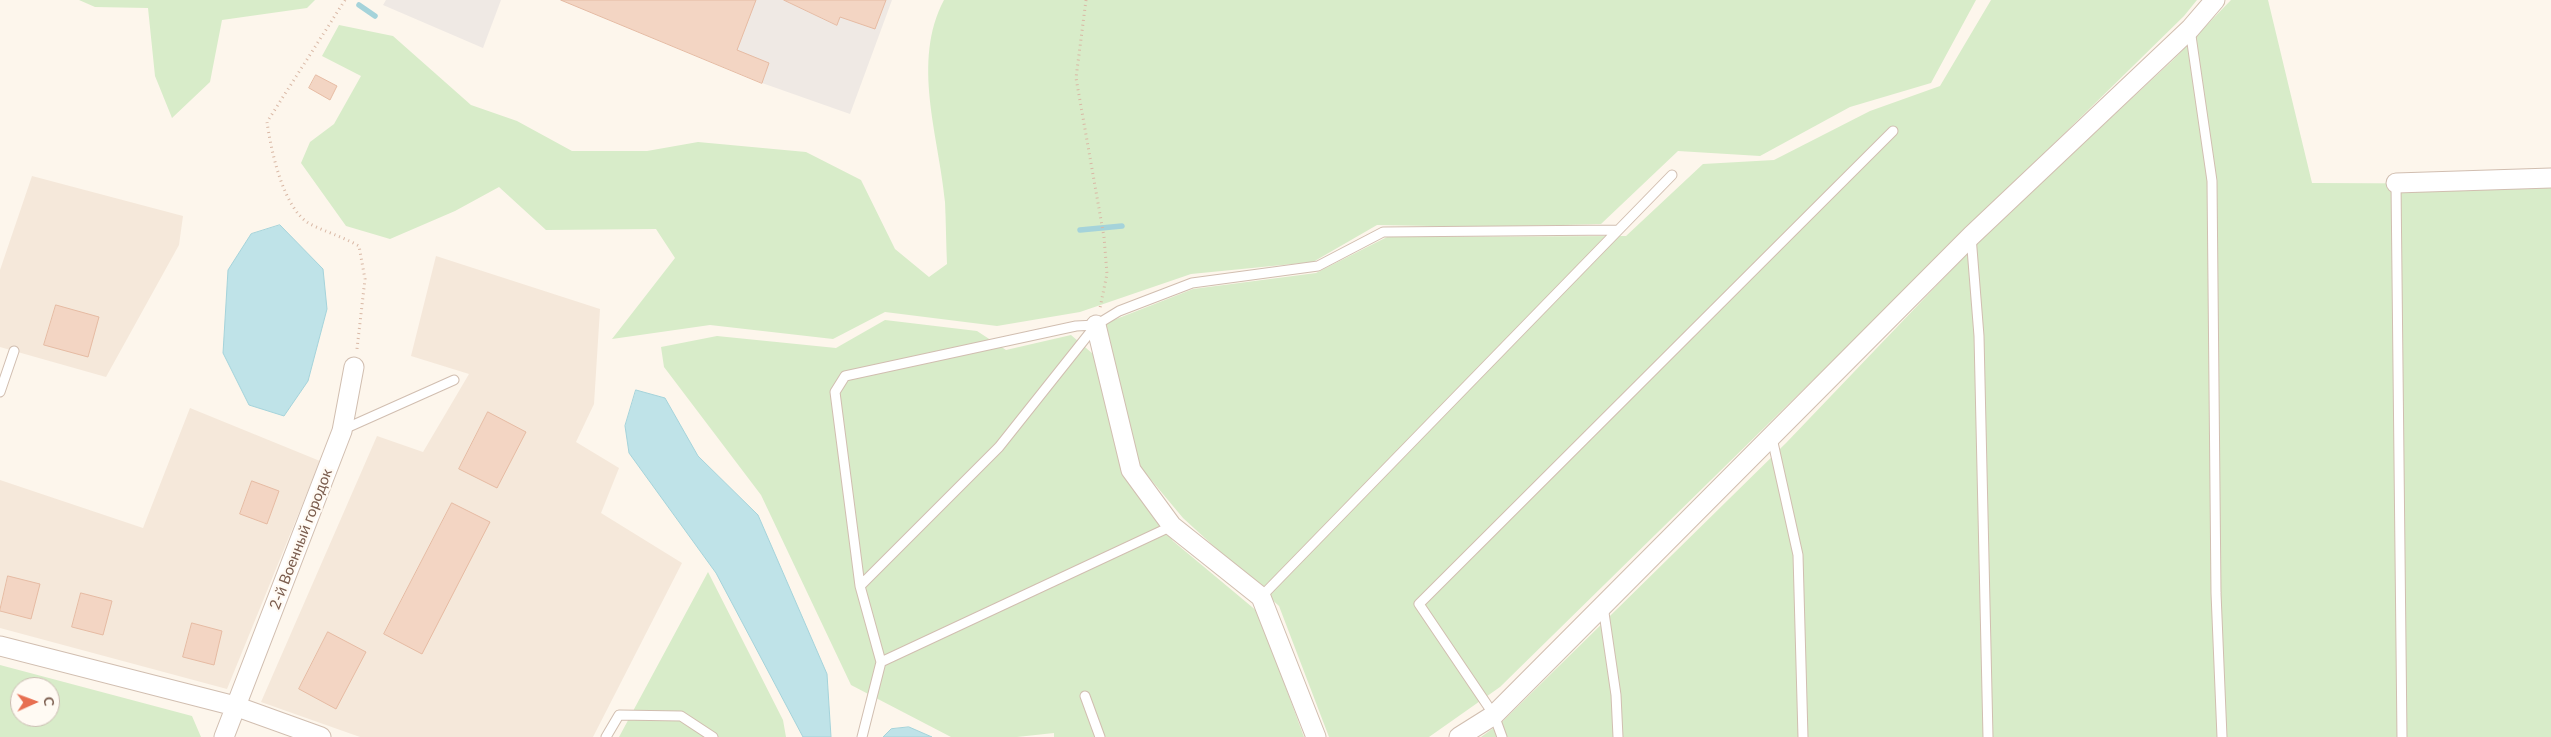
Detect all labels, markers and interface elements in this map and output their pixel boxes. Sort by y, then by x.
street label: 2-й Военный городок [266,466,336,612]
north arrow [10,677,60,727]
text: С [41,697,58,706]

